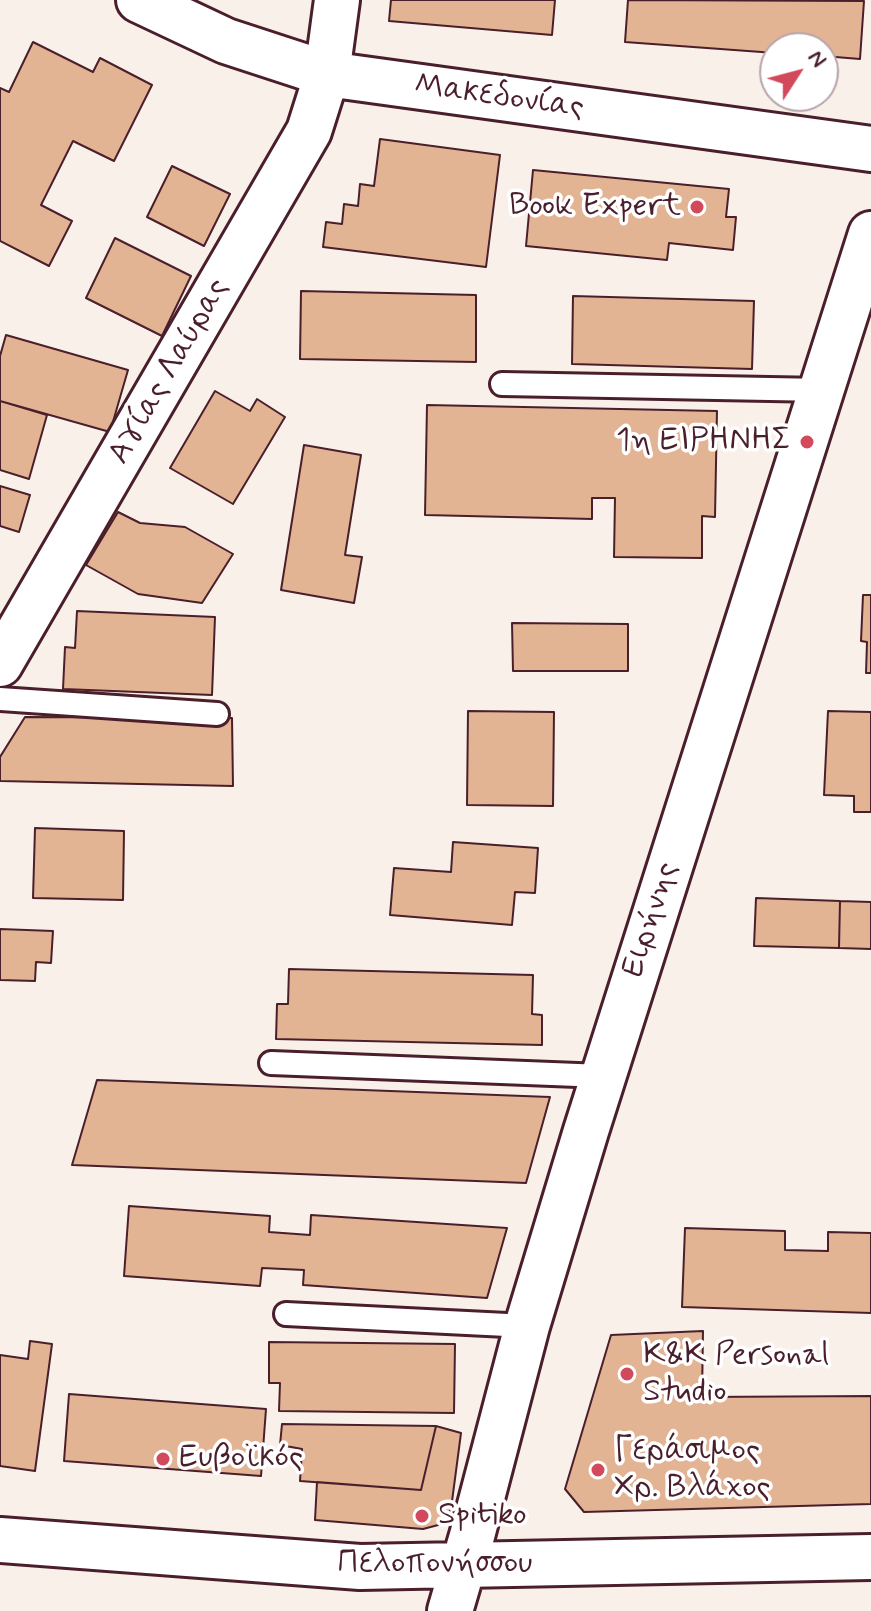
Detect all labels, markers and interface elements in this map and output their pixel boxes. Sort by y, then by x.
north arrow [759,32,839,112]
text: N [801,45,832,73]
street label: Μακεδονίας [412,67,586,129]
place label: Book Expert [509,188,681,226]
marker: Book Expert [688,198,706,216]
street label: Αγίας Λαύρας [101,272,239,472]
place label: 1η ΕΙΡΗΝΗΣ [616,423,791,461]
marker: 1η ΕΙΡΗΝΗΣ [798,433,816,451]
street label: Ειρήνης [615,858,689,982]
place label: K&K Personal Studio [643,1337,829,1412]
marker: K&K Personal Studio [618,1365,636,1383]
place label: Γεράσιμος Χρ. Βλάχος [614,1433,771,1508]
place label: Ευβοϊκός [179,1440,303,1478]
marker: Ευβοϊκός [154,1450,172,1468]
marker: Γεράσιμος Χρ. Βλάχος [589,1461,607,1479]
place label: Spitiko [438,1497,527,1535]
marker: Spitiko [413,1507,431,1525]
street label: Πελοπονήσσου [338,1546,532,1584]

